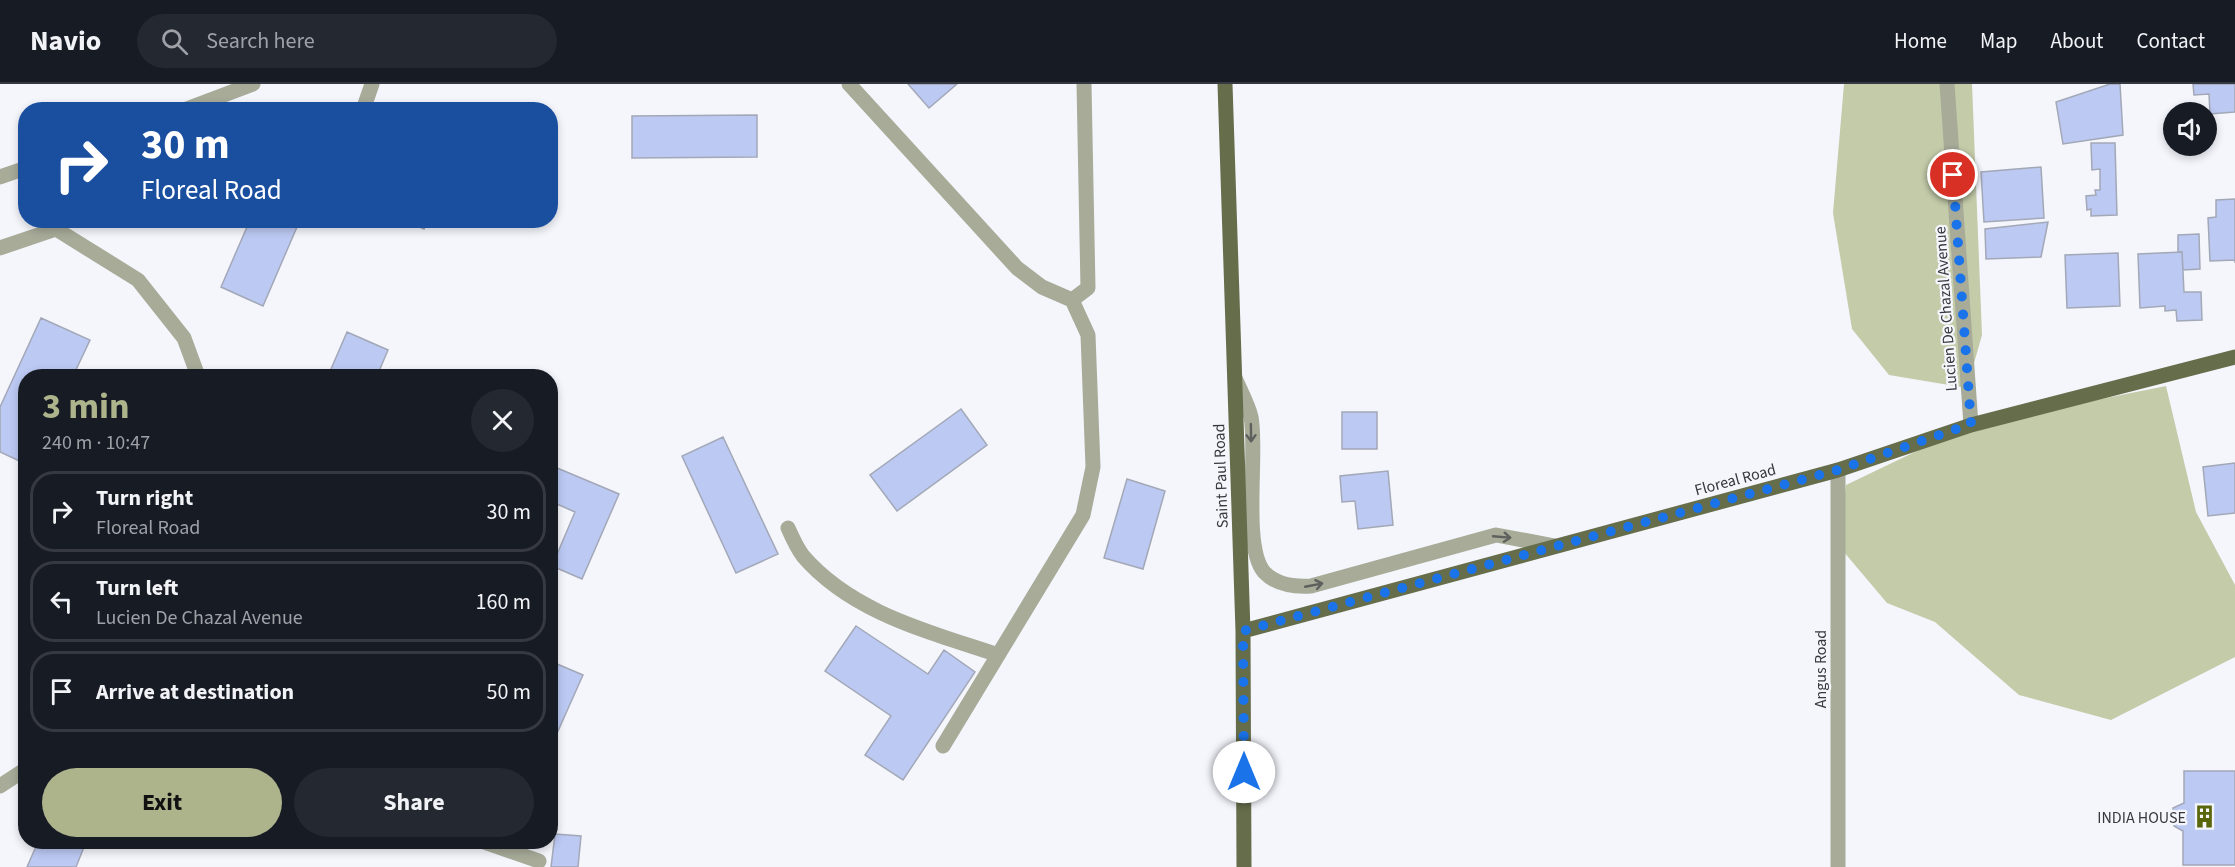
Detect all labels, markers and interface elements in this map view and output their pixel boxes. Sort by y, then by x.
search box [137,14,557,68]
text: Navio [30,21,101,61]
icon: search [158,25,191,58]
text: Search here [206,25,315,57]
text: Home [1894,26,1947,56]
text: Map [1980,26,2018,56]
text: About [2051,26,2103,56]
text: Contact [2136,26,2205,56]
map controls [2163,102,2217,156]
button: sound [2163,102,2217,156]
text: 30 m [141,115,230,175]
icon: right [42,126,120,204]
pin [1927,149,1978,200]
icon: arrive [1936,158,1969,191]
text: Floreal Road [141,171,282,210]
street label: Lucien De Chazal Avenue [1929,226,1963,392]
text: 3 min [42,381,130,432]
button: close [471,389,534,452]
street label: Saint Paul Road [1208,423,1234,529]
one-way arrow [1245,423,1257,443]
text: 240 m · 10:47 [42,429,150,457]
street label: Floreal Road [1692,459,1778,501]
text: Turn right [96,482,193,514]
icon: right [45,495,78,528]
text: 30 m [486,496,531,528]
text: Floreal Road [96,514,200,542]
one-way arrow [1492,532,1511,543]
text: Turn left [96,572,178,604]
one-way arrow [1304,579,1323,590]
icon: left [45,585,78,618]
text: 160 m [476,586,531,618]
text: Lucien De Chazal Avenue [96,604,303,632]
street label: Angus Road [1810,630,1832,708]
icon: arrive [45,675,78,708]
text: Arrive at destination [96,676,294,708]
text: 50 m [486,676,531,708]
position arrow [1212,740,1276,804]
button: Exit [42,768,282,837]
button: Share [294,768,534,837]
building icon: INDIA HOUSE [2191,804,2217,830]
place label: INDIA HOUSE [2097,807,2186,829]

